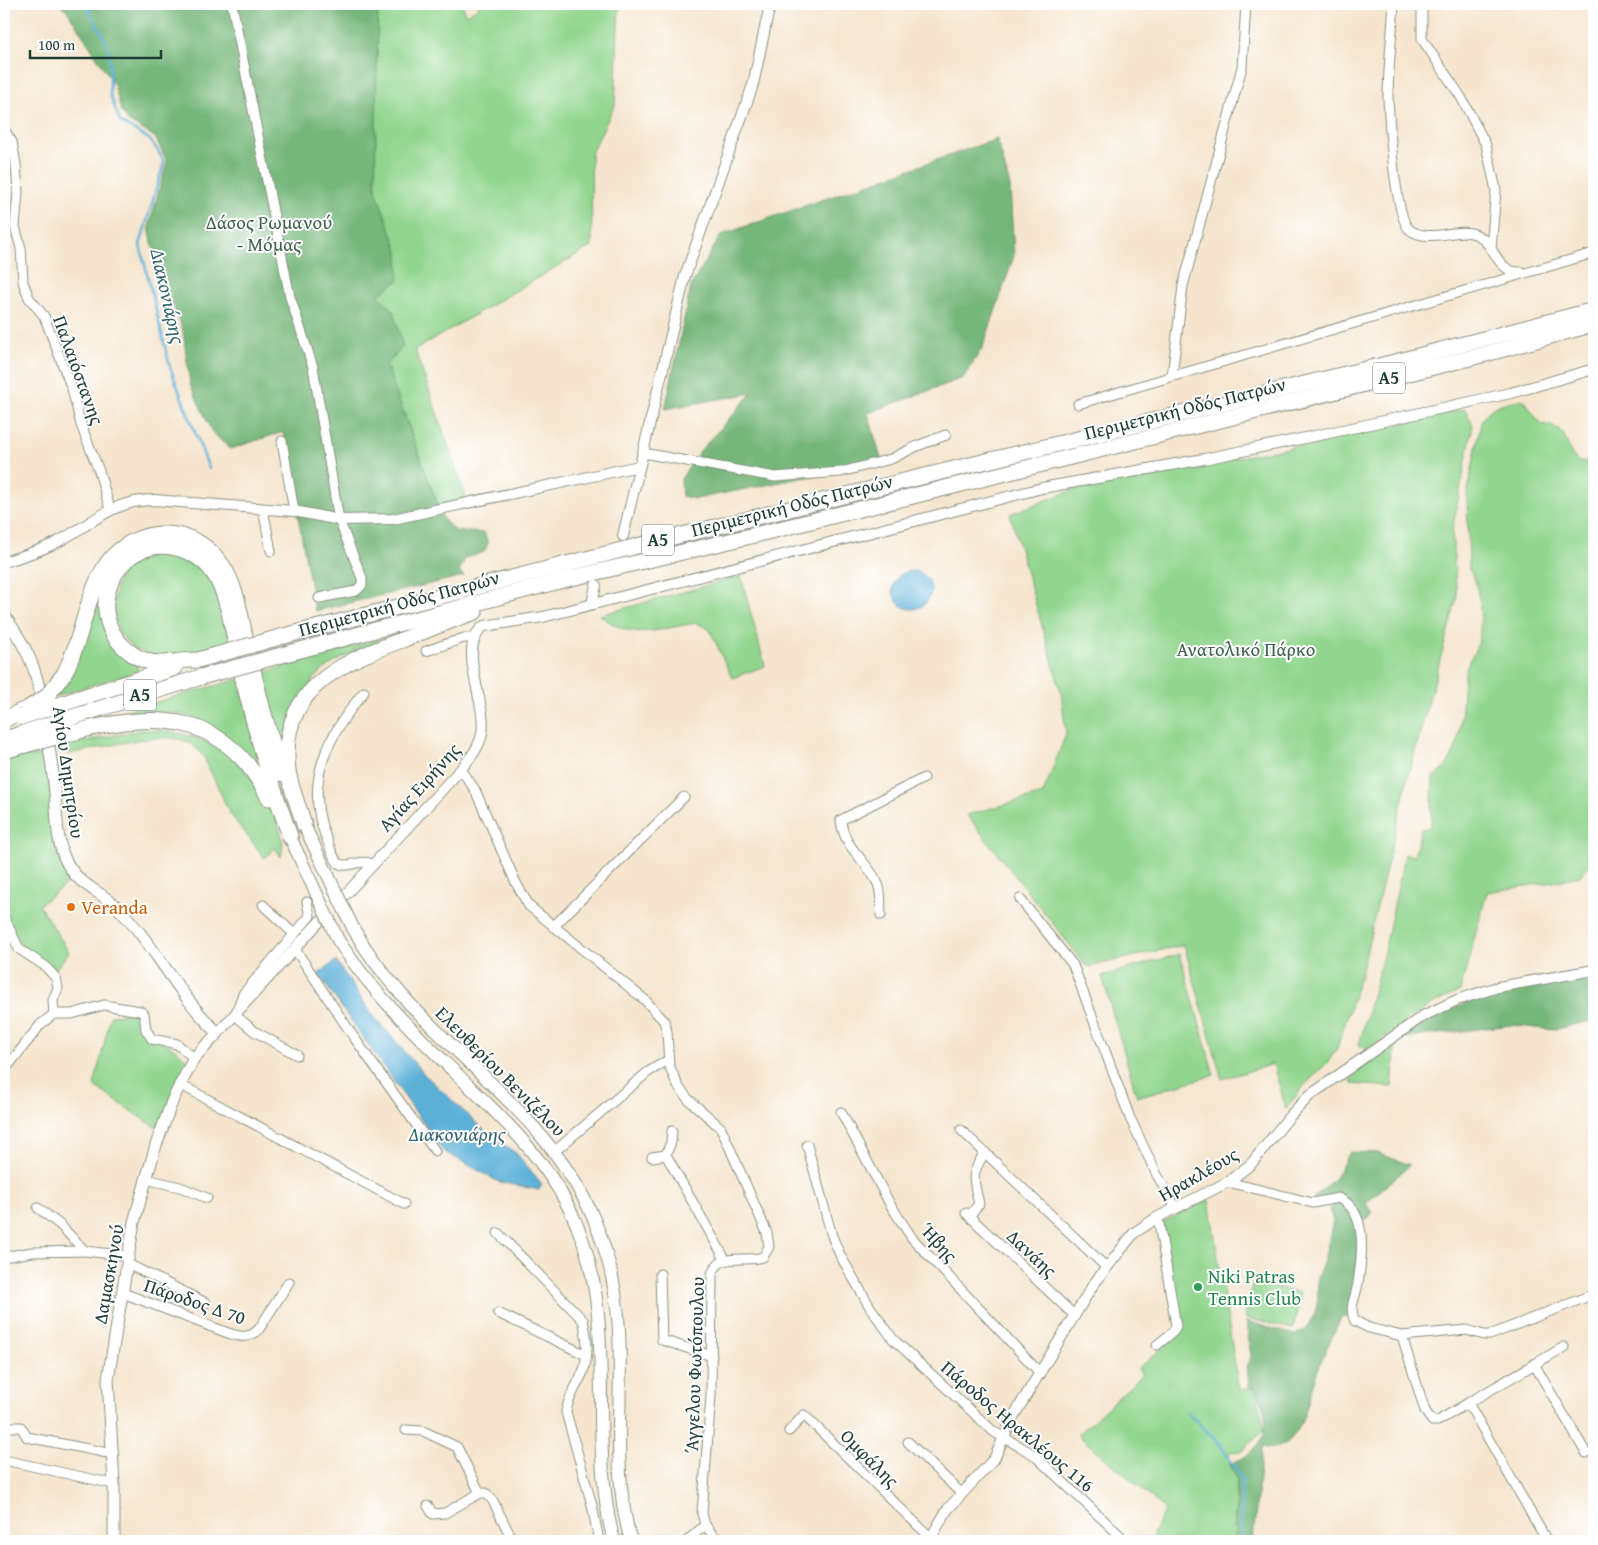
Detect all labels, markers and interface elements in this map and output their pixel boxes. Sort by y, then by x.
scale bar [30,28,161,60]
text: 100 m [38,34,76,55]
park label: Δάσος Ρωμανού - Μόμας [206,208,332,258]
water label: Διακονιάρης [143,245,194,348]
street label: Παλαιόστανης [46,311,112,429]
road number: Α5 [1373,362,1405,393]
street label: Περιμετρική Οδός Πατρών [1081,369,1289,447]
street label: Περιμετρική Οδός Πατρών [688,466,896,544]
road number: Α5 [642,524,674,556]
street label: Περιμετρική Οδός Πατρών [295,563,503,643]
park label: Ανατολικό Πάρκο [1177,635,1315,663]
road number: Α5 [124,680,156,710]
street label: Αγίου Δημητρίου [46,704,92,840]
street label: Αγίας Ειρήνης [371,736,467,838]
place label: Veranda [81,893,148,921]
marker: Veranda [65,901,77,913]
street label: Ελευθερίου Βενιζέλου [429,999,573,1143]
water label: Διακονιάρης [408,1119,507,1148]
street label: Ηρακλέους [1153,1140,1243,1208]
street label: Ήβης [914,1216,964,1268]
street label: Δαμασκηνού [85,1222,131,1326]
street label: Δανάης [1001,1222,1063,1284]
place label: Niki Patras Tennis Club [1208,1262,1301,1312]
street label: Πάροδος Δ 70 [140,1271,250,1331]
street label: Άγγελου Φωτόπουλου [677,1276,711,1454]
marker: Niki Patras Tennis Club [1192,1281,1204,1293]
street label: Πάροδος Ηρακλέους 116 [935,1353,1101,1499]
street label: Ομφάλης [834,1422,906,1494]

